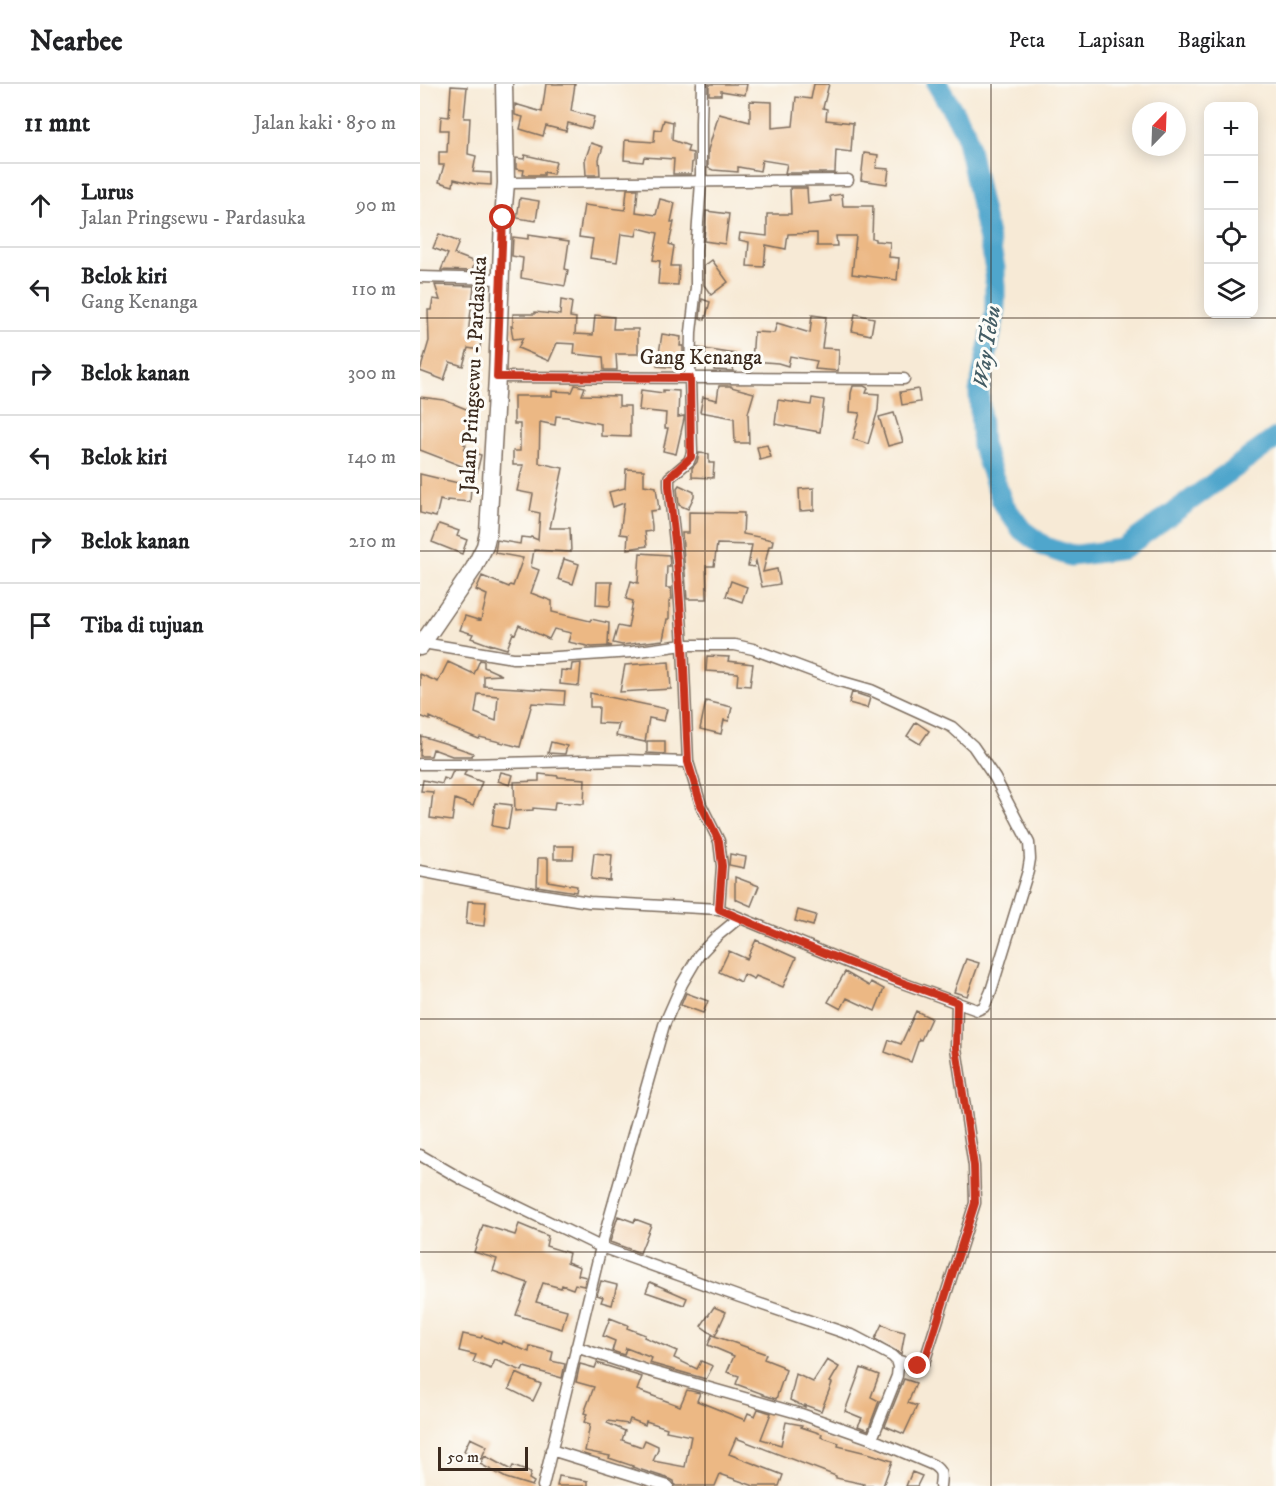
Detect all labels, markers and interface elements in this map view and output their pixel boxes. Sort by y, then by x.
text: Nearbee [30,24,123,59]
text: Peta [1009,28,1045,54]
text: Lapisan [1078,28,1145,54]
text: Bagikan [1178,28,1246,54]
north arrow [1132,102,1186,156]
map controls [1204,102,1258,318]
button: + [1204,102,1258,156]
text: 11 mnt [24,107,90,140]
text: Jalan kaki · 850 m [254,111,396,136]
button: − [1204,156,1258,210]
text: Lurus [81,179,134,206]
icon: ahead [24,189,57,222]
text: 90 m [356,193,396,218]
route start [489,204,515,230]
text: Jalan Pringsewu - Pardasuka [81,206,305,231]
button: locate [1204,210,1258,264]
street label: Jalan Pringsewu - Pardasuka [455,256,493,494]
text: Belok kiri [81,263,167,290]
button: layers [1204,264,1258,318]
icon: left [24,273,57,306]
text: 110 m [351,277,396,302]
text: Gang Kenanga [81,290,198,315]
water label: Way Tebu [967,304,1007,390]
street label: Gang Kenanga [640,345,762,371]
icon: right [24,357,57,390]
text: Belok kanan [81,360,189,387]
text: 300 m [348,361,396,386]
icon: left [24,441,57,474]
text: Belok kiri [81,444,167,471]
text: 140 m [347,445,396,470]
icon: right [24,525,57,558]
text: Belok kanan [81,528,189,555]
text: 210 m [349,529,396,554]
icon: arrive [24,609,57,642]
text: Tiba di tujuan [81,612,203,639]
route end [904,1352,930,1378]
scale bar [438,1444,528,1472]
text: 50 m [447,1447,479,1467]

